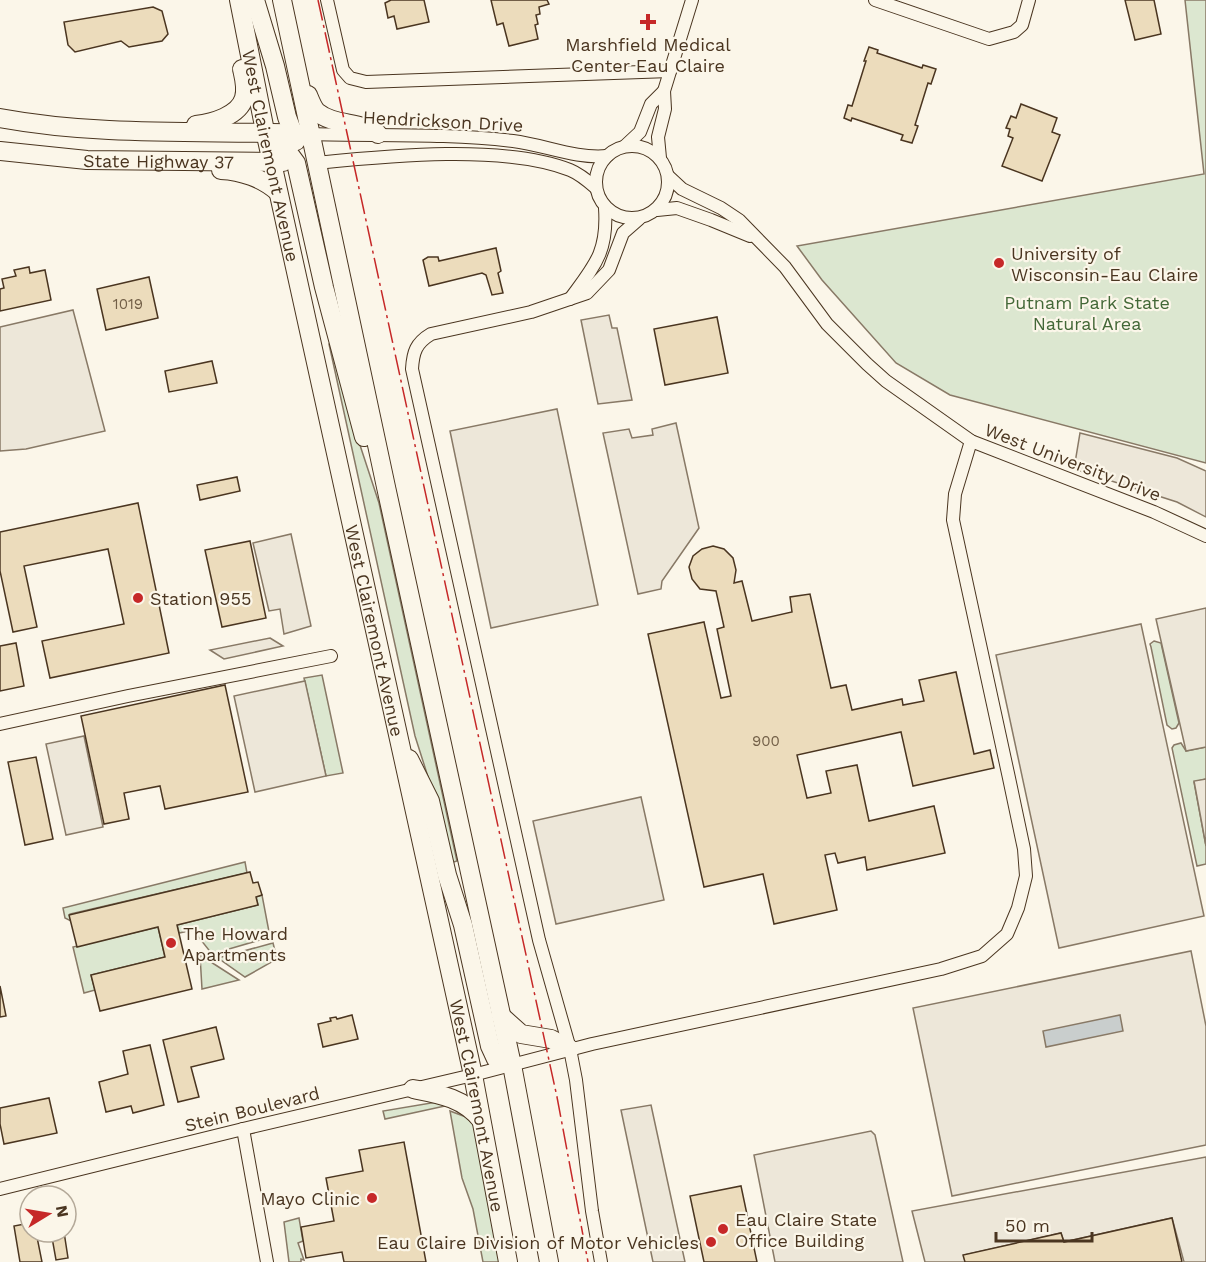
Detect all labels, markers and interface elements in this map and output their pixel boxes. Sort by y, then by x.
marker: Marshfield Medical Center Eau Claire [639,13,657,31]
place label: Marshfield Medical Center Eau Claire [565,34,731,76]
street label: West Clairemont Avenue [239,48,304,264]
street label: Hendrickson Drive [362,106,524,136]
street label: State Highway 37 [83,149,234,172]
place label: University of Wisconsin-Eau Claire [1011,243,1198,285]
marker: University of Wisconsin-Eau Claire [992,256,1006,270]
park label: Putnam Park State Natural Area [1004,292,1170,334]
house number: 1019 [113,295,143,313]
street label: West University Drive [982,419,1164,505]
street label: West Clairemont Avenue [342,523,409,738]
place label: Station 955 [150,588,251,609]
marker: Station 955 [131,591,145,605]
house number: 900 [752,732,780,750]
place label: The Howard Apartments [183,923,288,965]
marker: The Howard Apartments [164,936,178,950]
street label: West Clairemont Avenue [446,997,509,1214]
street label: Stein Boulevard [182,1082,322,1136]
north arrow [18,1184,78,1244]
place label: Mayo Clinic [260,1188,360,1209]
marker: Mayo Clinic [365,1191,379,1205]
text: N [52,1204,73,1219]
scale bar [996,1205,1092,1243]
place label: Eau Claire State Office Building [735,1209,877,1251]
text: 50 m [1005,1215,1050,1236]
marker: Eau Claire State Office Building [716,1222,730,1236]
place label: Eau Claire Division of Motor Vehicles [377,1232,699,1253]
marker: Eau Claire Division of Motor Vehicles [704,1235,718,1249]

